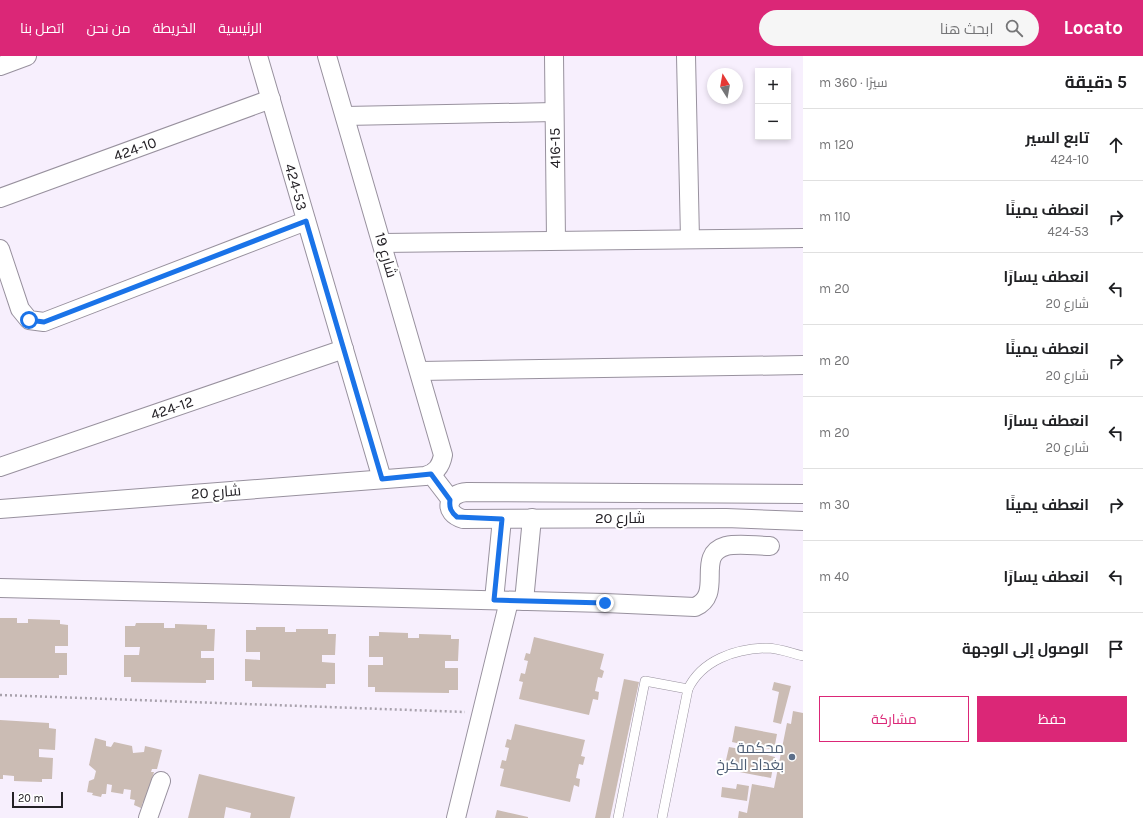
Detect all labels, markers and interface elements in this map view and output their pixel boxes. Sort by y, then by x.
search box [759,10,1039,46]
icon: search [1003,17,1025,39]
text: Locato [1063,17,1123,39]
text: اتصل بنا [20,20,65,37]
text: من نحن [87,20,131,37]
text: الخريطة [153,20,196,37]
text: الرئيسية [218,20,262,37]
text: ابحث هنا [940,20,993,38]
north arrow [707,68,743,104]
map controls [755,68,791,140]
button: + [755,68,791,104]
text: 5 دقيقة [1065,72,1127,92]
text: سيرًا · 360 m [819,75,888,90]
button: − [755,104,791,140]
street label: 416-15 [546,128,564,168]
text: تابع السير [1026,129,1089,147]
street label: 424-10 [111,133,159,165]
icon: ahead [1105,134,1127,156]
text: 120 m [819,137,854,152]
text: 424-10 [1050,152,1089,167]
street label: 424-53 [281,161,311,213]
text: انعطف يمينًا [1005,201,1089,219]
icon: right [1105,206,1127,228]
text: 110 m [819,209,851,224]
text: 424-53 [1047,224,1089,239]
street label: شارع 19 [369,230,401,280]
text: انعطف يسارًا [1003,268,1089,286]
icon: left [1105,278,1127,300]
text: 20 m [819,281,850,296]
text: شارع 20 [1045,296,1089,311]
route start [20,311,38,329]
text: انعطف يمينًا [1005,340,1089,358]
icon: right [1105,350,1127,372]
text: 20 m [819,353,850,368]
text: شارع 20 [1045,368,1089,383]
street label: 424-12 [148,392,196,424]
text: انعطف يسارًا [1003,412,1089,430]
icon: left [1105,422,1127,444]
text: 20 m [819,425,850,440]
text: شارع 20 [1045,440,1089,455]
street label: شارع 20 [190,481,242,505]
icon: right [1105,494,1127,516]
text: انعطف يمينًا [1005,496,1089,514]
text: 30 m [819,497,850,512]
street label: شارع 20 [595,509,645,529]
icon: left [1105,566,1127,588]
text: انعطف يسارًا [1003,568,1089,586]
text: 40 m [819,569,849,584]
route end [596,594,614,612]
icon: arrive [1105,638,1127,660]
text: الوصول إلى الوجهة [962,640,1089,658]
button: مشاركة [819,696,969,742]
button: حفظ [977,696,1127,742]
place label: محكمة بغداد الكرخ [716,739,784,776]
marker: محكمة بغداد الكرخ [787,752,797,762]
scale bar [12,790,63,809]
text: 20 m [18,792,44,805]

